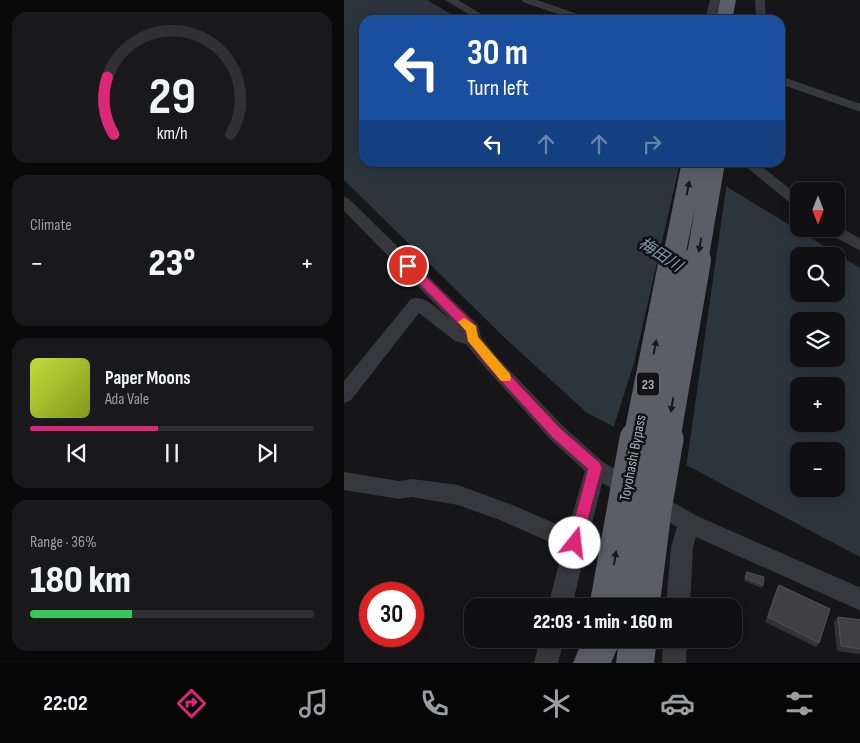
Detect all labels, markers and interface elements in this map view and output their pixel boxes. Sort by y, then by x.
text: 30 m [467,32,528,75]
icon: left [384,35,449,100]
text: 29 [148,66,196,129]
text: Turn left [467,75,529,102]
text: km/h [157,123,187,144]
icon: left [479,130,507,158]
icon: ahead [532,130,560,158]
icon: ahead [585,130,613,158]
icon: right [638,130,666,158]
one-way arrow [684,179,692,195]
north arrow [790,182,845,238]
map controls [790,182,845,497]
text: Climate [30,216,72,235]
water label: 梅田川 [635,234,687,277]
one-way arrow [695,237,703,253]
text: 23° [149,241,195,286]
pin [387,245,429,287]
text: − [30,247,44,280]
text: + [300,247,314,280]
button: search [790,247,845,302]
icon: arrive [394,252,422,280]
button: layers [790,312,845,367]
one-way arrow [652,339,660,355]
text: Paper Moons [105,367,191,390]
road number: 23 [637,372,659,396]
button: + [790,377,845,432]
text: Ada Vale [105,390,149,409]
one-way arrow [667,398,675,414]
street label: Toyohashi Bypass [615,413,651,503]
icon: previous [63,439,91,467]
icon: pause [158,439,186,467]
icon: next [253,439,281,467]
button: − [790,442,845,497]
position arrow [548,516,600,568]
text: Range · 36% [30,533,97,552]
one-way arrow [611,550,619,566]
text: 180 km [30,558,131,603]
speed limit sign: 30 [359,582,424,647]
text: 22:03 · 1 min · 160 m [533,611,673,634]
icon: directions [174,686,209,721]
icon: music [296,686,331,721]
icon: phone [417,686,452,721]
icon: climate [539,686,574,721]
icon: car [660,686,695,721]
icon: filters [782,686,817,721]
text: 22:02 [43,690,88,717]

